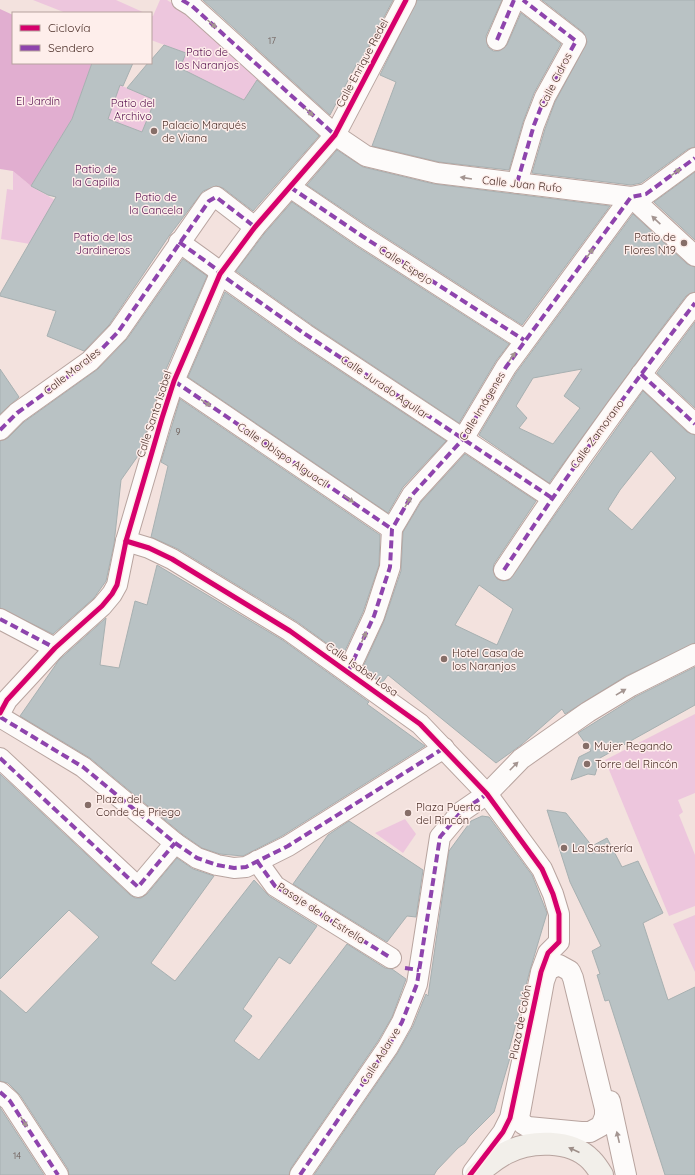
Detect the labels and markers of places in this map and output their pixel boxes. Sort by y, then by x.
place label: Palacio Marqués de Viana [162,118,246,145]
marker: Palacio Marqués de Viana [149,126,159,136]
place label: Patio de Flores N19 [624,230,676,257]
marker: Patio de Flores N19 [679,238,689,248]
place label: Hotel Casa de los Naranjos [452,646,524,673]
marker: Hotel Casa de los Naranjos [439,654,449,664]
place label: Mujer Regando [594,739,673,753]
marker: Mujer Regando [581,741,591,751]
place label: Torre del Rincón [595,757,678,771]
marker: Torre del Rincón [582,759,592,769]
place label: Plaza del Conde de Priego [96,792,181,819]
marker: Plaza del Conde de Priego [83,800,93,810]
place label: Plaza Puerta del Rincón [416,800,480,827]
marker: Plaza Puerta del Rincón [403,808,413,818]
place label: La Sastrería [572,841,633,855]
marker: La Sastrería [559,843,569,853]

